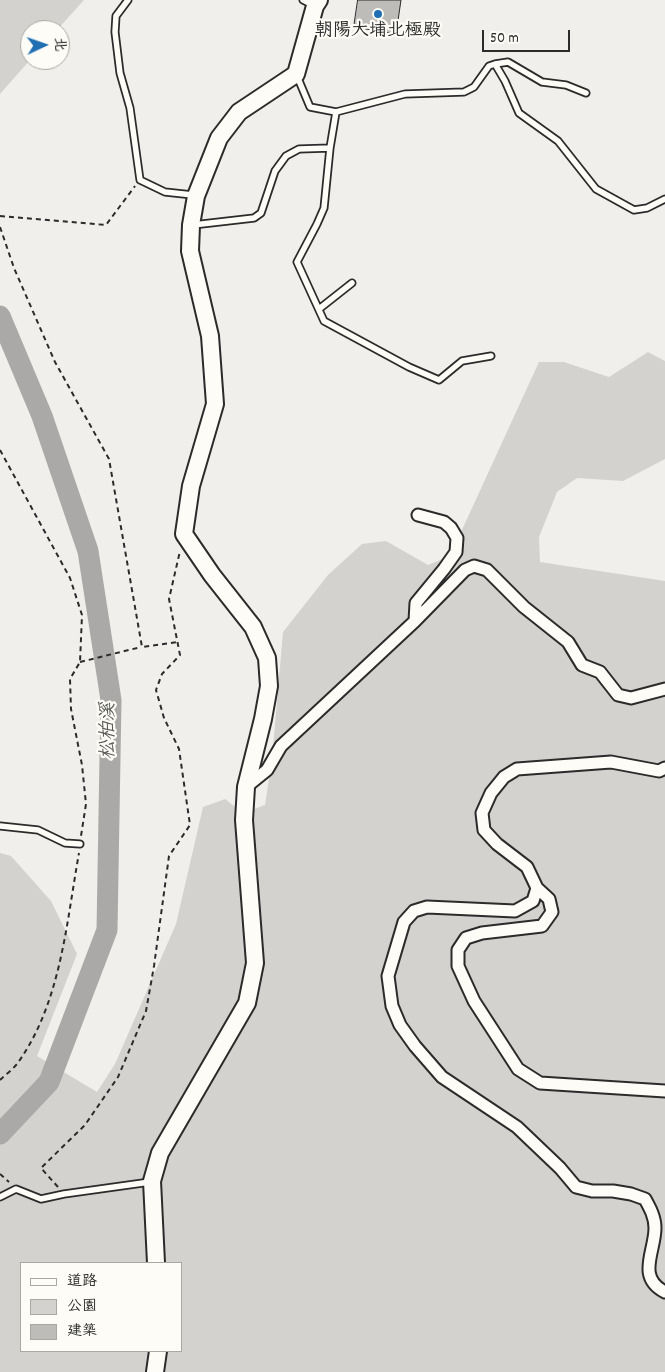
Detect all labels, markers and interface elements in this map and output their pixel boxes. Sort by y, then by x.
marker: 朝陽大埔北極殿 [372,8,384,20]
north arrow [20,20,70,70]
scale bar [485,20,572,52]
place label: 朝陽大埔北極殿 [315,22,441,44]
text: 50 m [490,28,519,50]
text: 北 [49,37,69,52]
water label: 松柏溪 [99,703,121,759]
legend [20,1262,182,1352]
text: 道路 [67,1271,97,1293]
text: 公園 [67,1296,97,1318]
text: 建築 [67,1321,97,1343]

